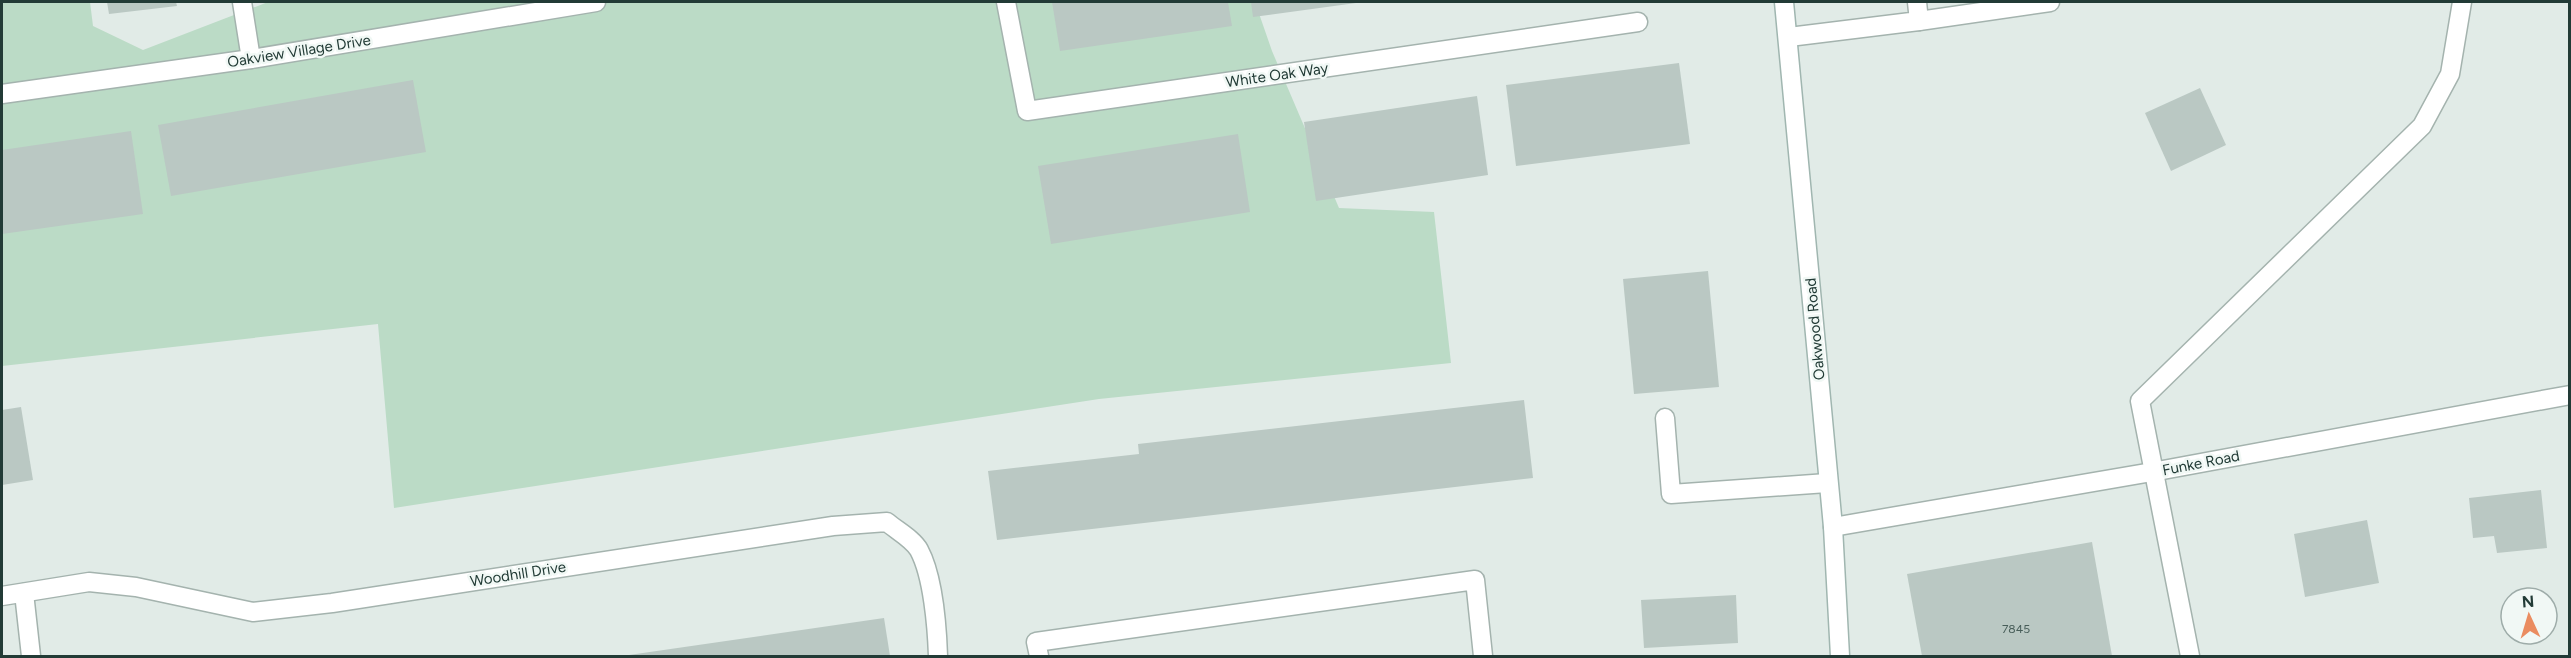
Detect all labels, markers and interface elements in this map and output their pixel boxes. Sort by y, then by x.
street label: Oakview Village Drive [226,31,372,71]
street label: White Oak Way [1225,59,1329,91]
street label: Oakwood Road [1802,277,1828,381]
street label: Funke Road [2161,447,2241,479]
street label: Woodhill Drive [469,558,567,590]
north arrow [2499,586,2559,646]
text: N [2521,592,2535,611]
house number: 7845 [2002,622,2030,636]

